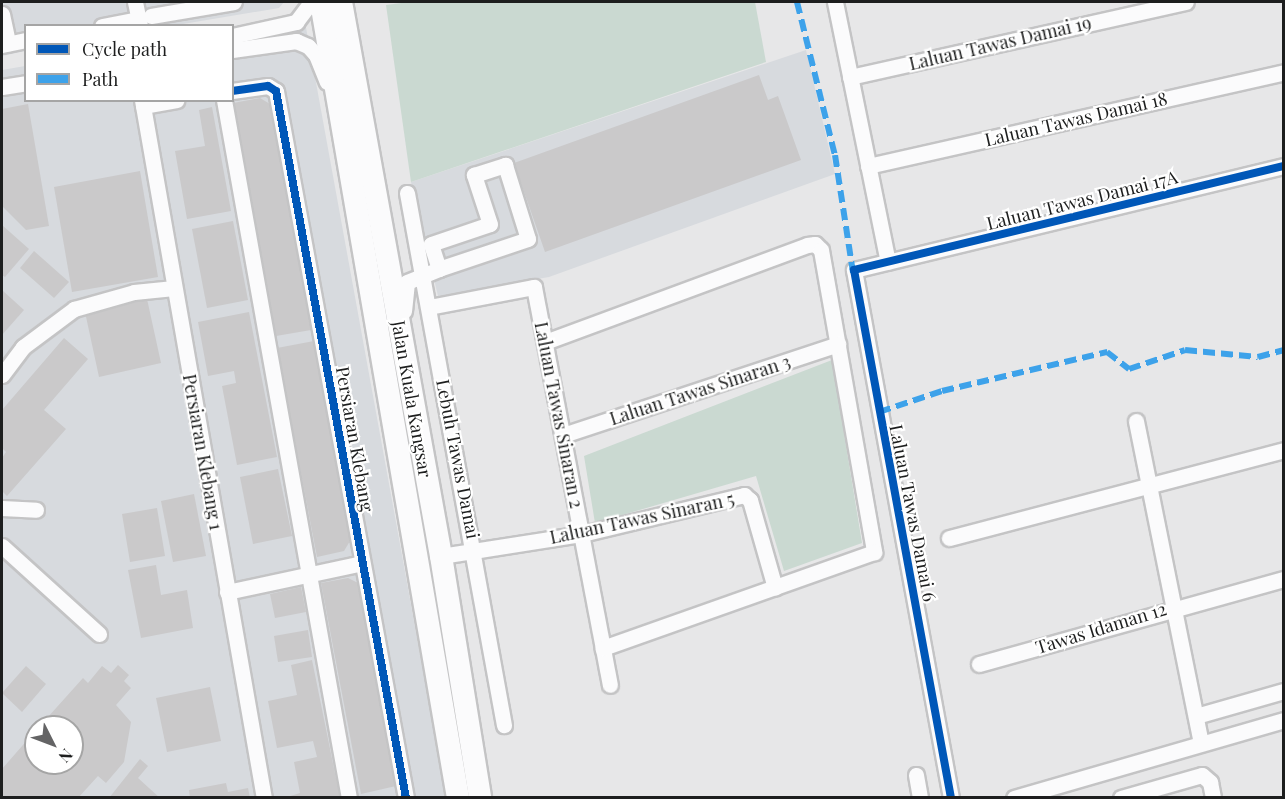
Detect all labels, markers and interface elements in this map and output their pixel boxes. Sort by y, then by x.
street label: Laluan Tawas Damai 19 [907,11,1093,75]
legend [24,24,234,102]
text: Cycle path [82,37,167,61]
text: Path [82,67,118,91]
street label: Laluan Tawas Damai 18 [982,87,1170,151]
street label: Laluan Tawas Damai 17A [984,166,1180,234]
street label: Jalan Kuala Kangsar [388,319,436,479]
street label: Laluan Tawas Sinaran 2 [530,320,588,510]
street label: Laluan Tawas Sinaran 3 [607,350,793,430]
street label: Persiaran Klebang [332,365,378,513]
street label: Persiaran Klebang 1 [179,372,227,532]
street label: Lebuh Tawas Damai [432,377,484,541]
street label: Laluan Tawas Damai 6 [885,422,941,604]
street label: Laluan Tawas Sinaran 5 [547,488,737,548]
street label: Tawas Idaman 12 [1033,598,1169,658]
north arrow [24,715,84,775]
text: N [55,745,78,767]

